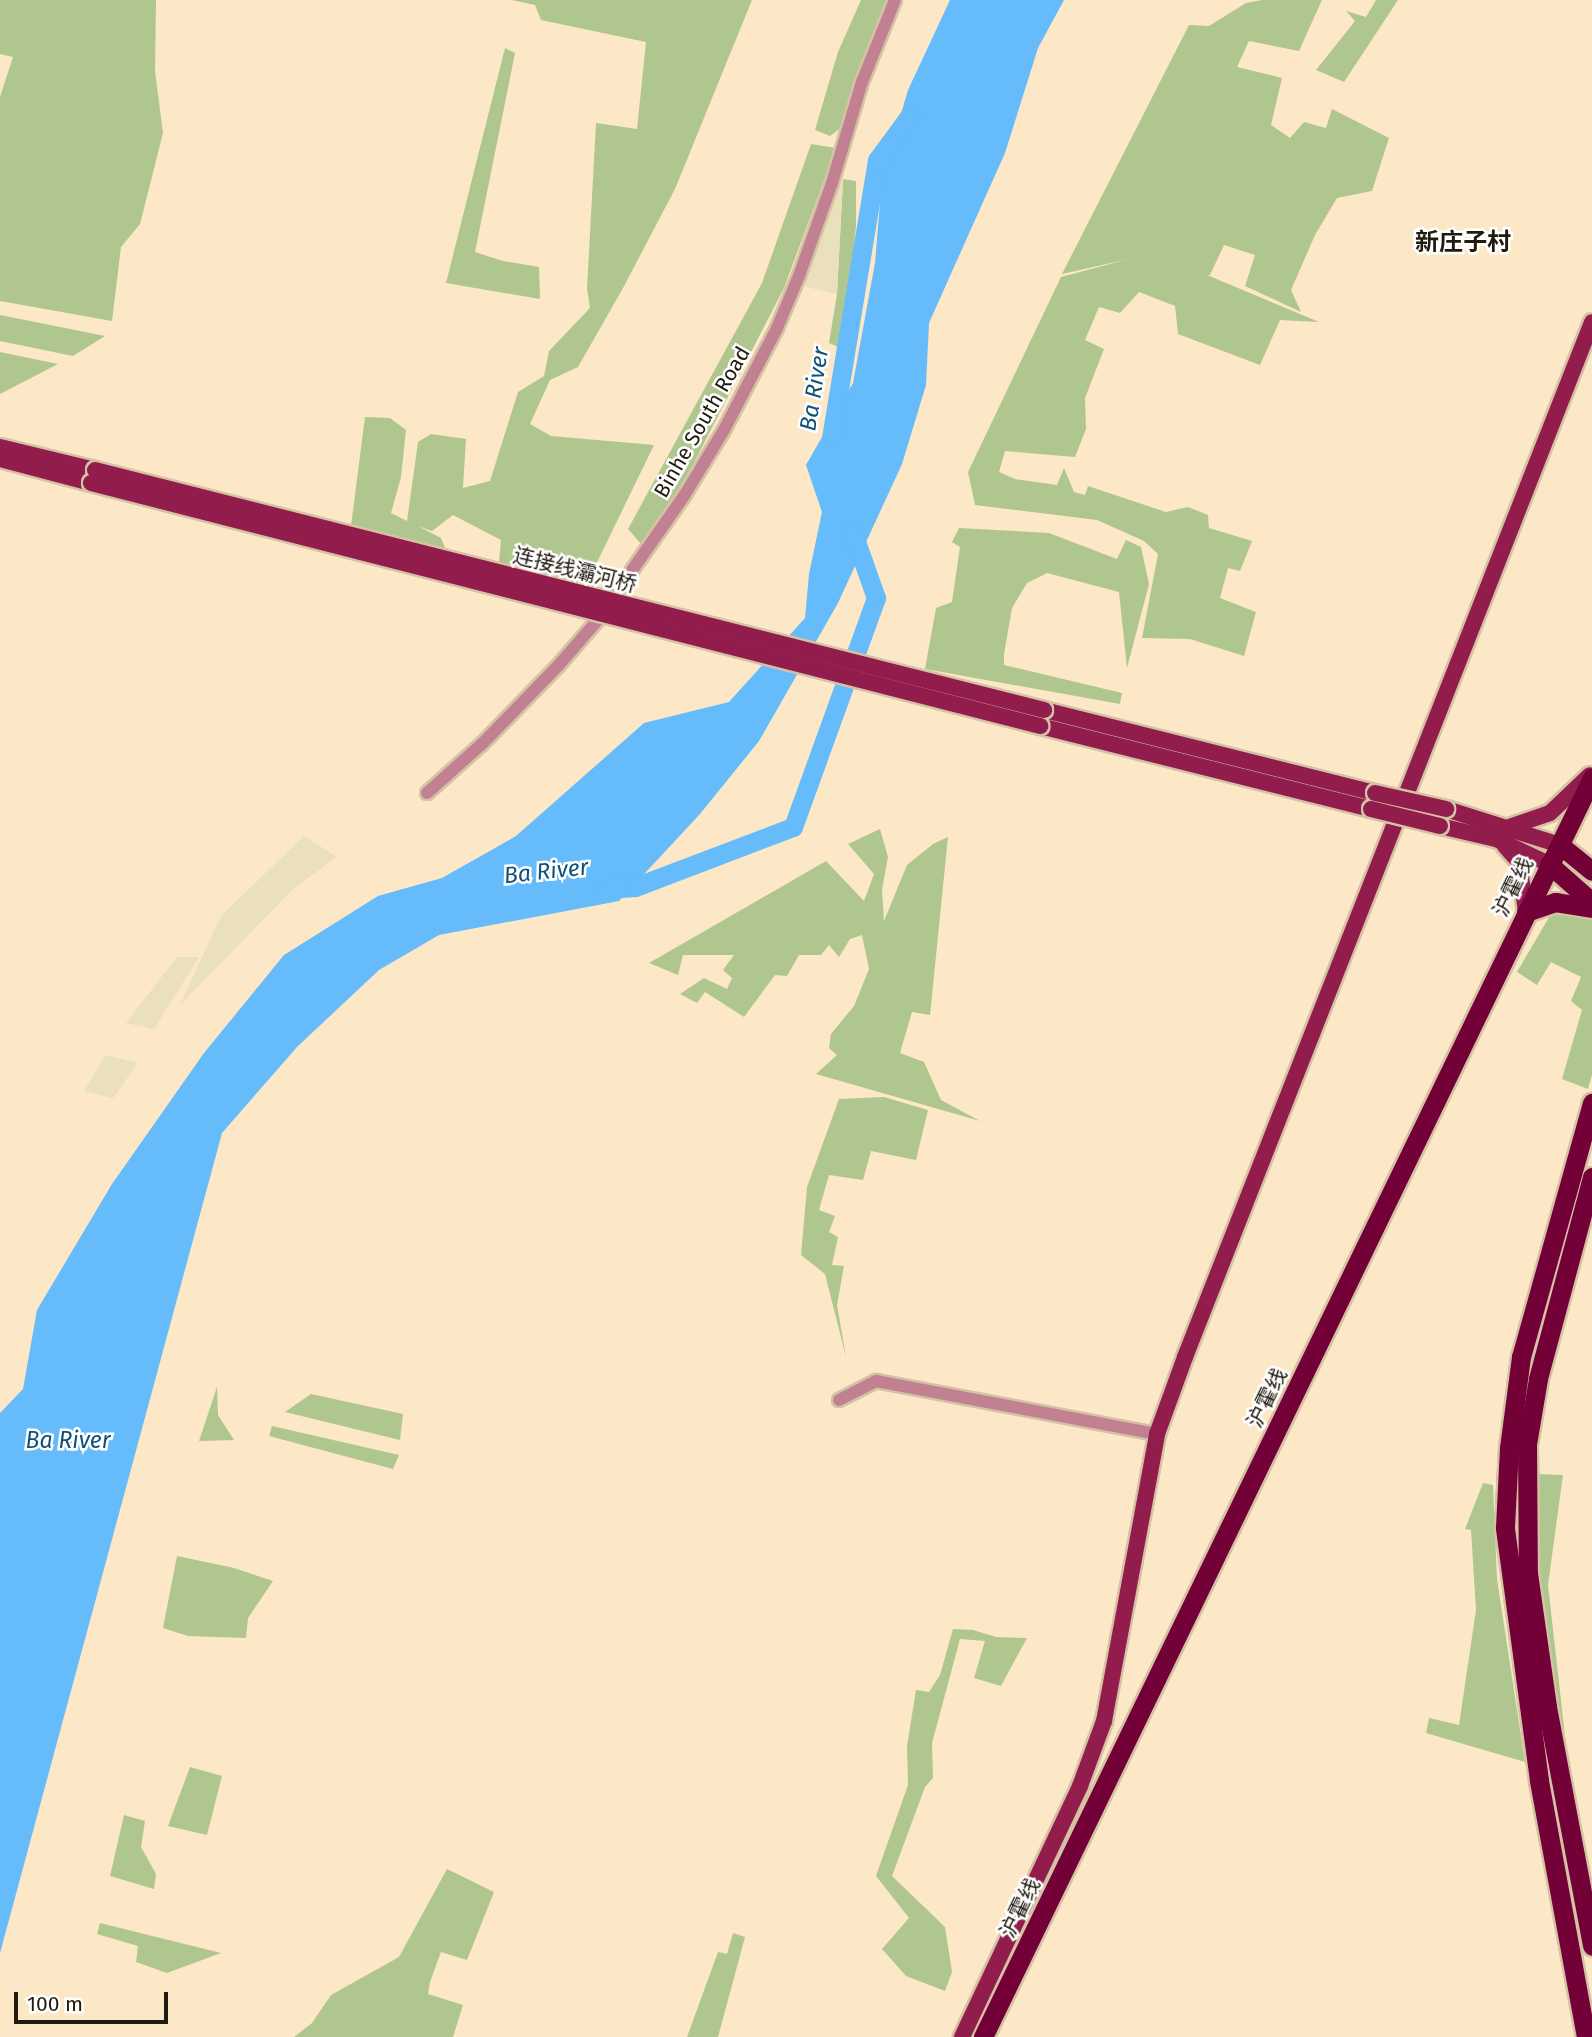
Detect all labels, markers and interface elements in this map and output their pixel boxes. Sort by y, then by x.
district label: 新庄子村 [1415,229,1511,257]
street label: Binhe South Road [649,342,755,502]
water label: Ba River [794,345,834,433]
street label: 连接线灞河桥 [511,543,639,597]
water label: Ba River [502,853,590,889]
street label: 沪霍线 [1488,853,1538,921]
street label: 沪霍线 [1242,1364,1292,1432]
water label: Ba River [26,1426,110,1454]
street label: 沪霍线 [995,1874,1045,1942]
scale bar [18,1978,172,2022]
text: 100 m [27,1991,83,2017]

